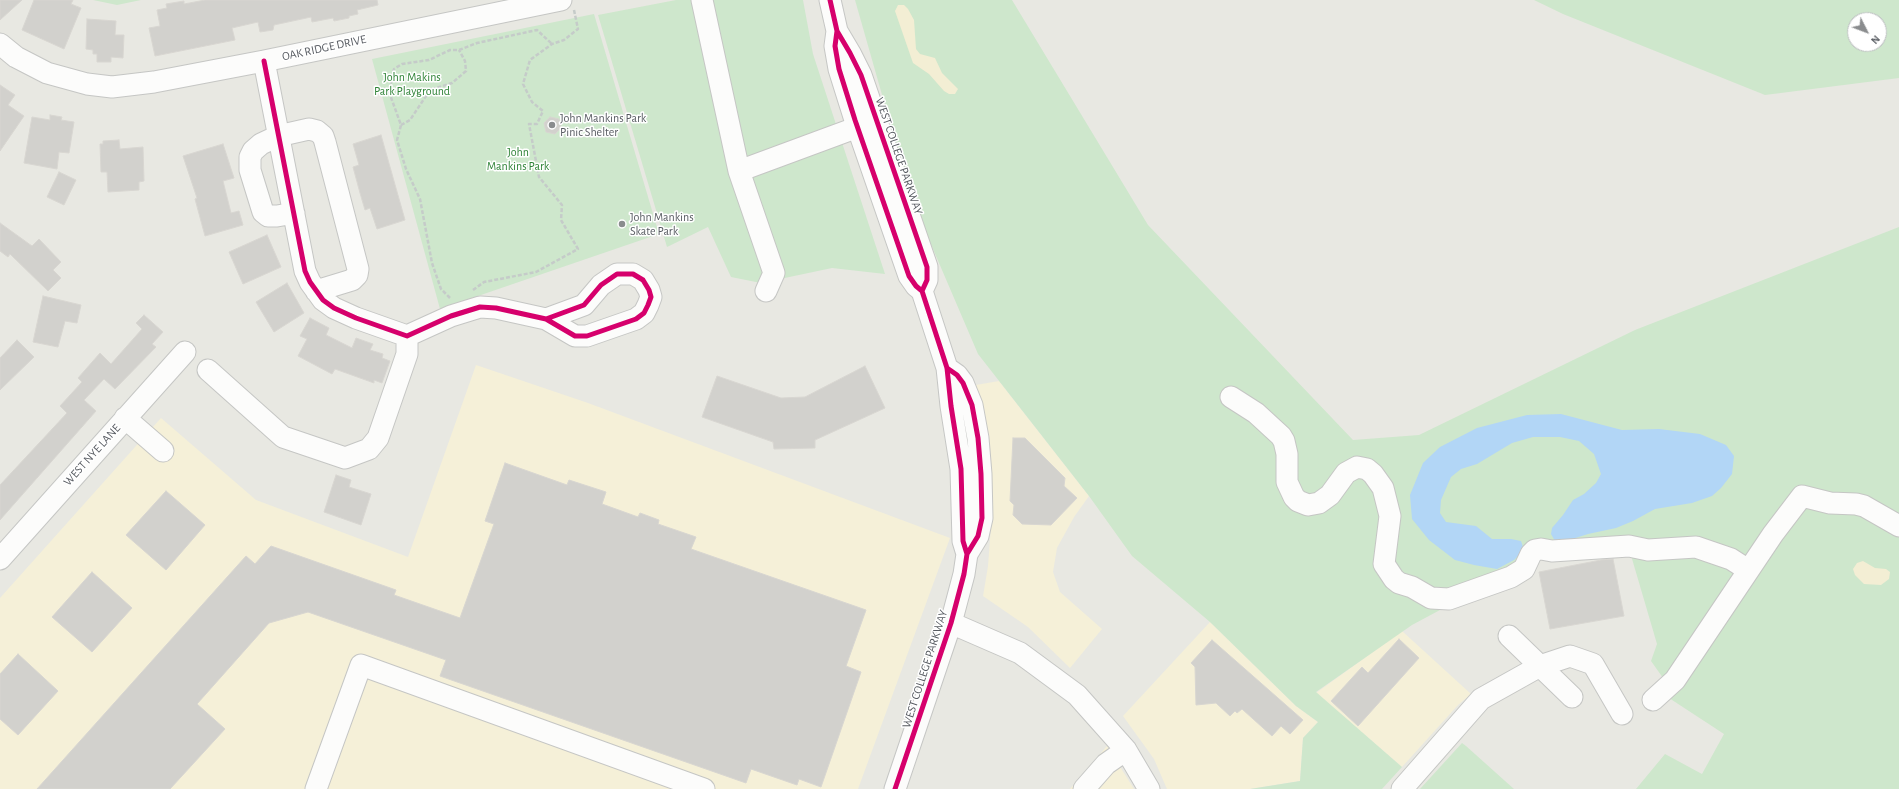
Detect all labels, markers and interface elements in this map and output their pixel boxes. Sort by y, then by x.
north arrow [1847,12,1887,52]
street label: OAK RIDGE DRIVE [281,32,367,64]
text: N [1869,33,1882,46]
park label: John Makins Park Playground [374,70,450,98]
street label: WEST COLLEGE PARKWAY [872,95,926,217]
place label: John Mankins Park Pinic Shelter [560,111,646,139]
marker: John Mankins Park Pinic Shelter [547,120,557,130]
park label: John Mankins Park [487,145,549,173]
place label: John Mankins Skate Park [630,210,694,238]
marker: John Mankins Skate Park [617,219,627,229]
street label: WEST NYE LANE [61,421,123,489]
street label: WEST COLLEGE PARKWAY [899,608,951,730]

